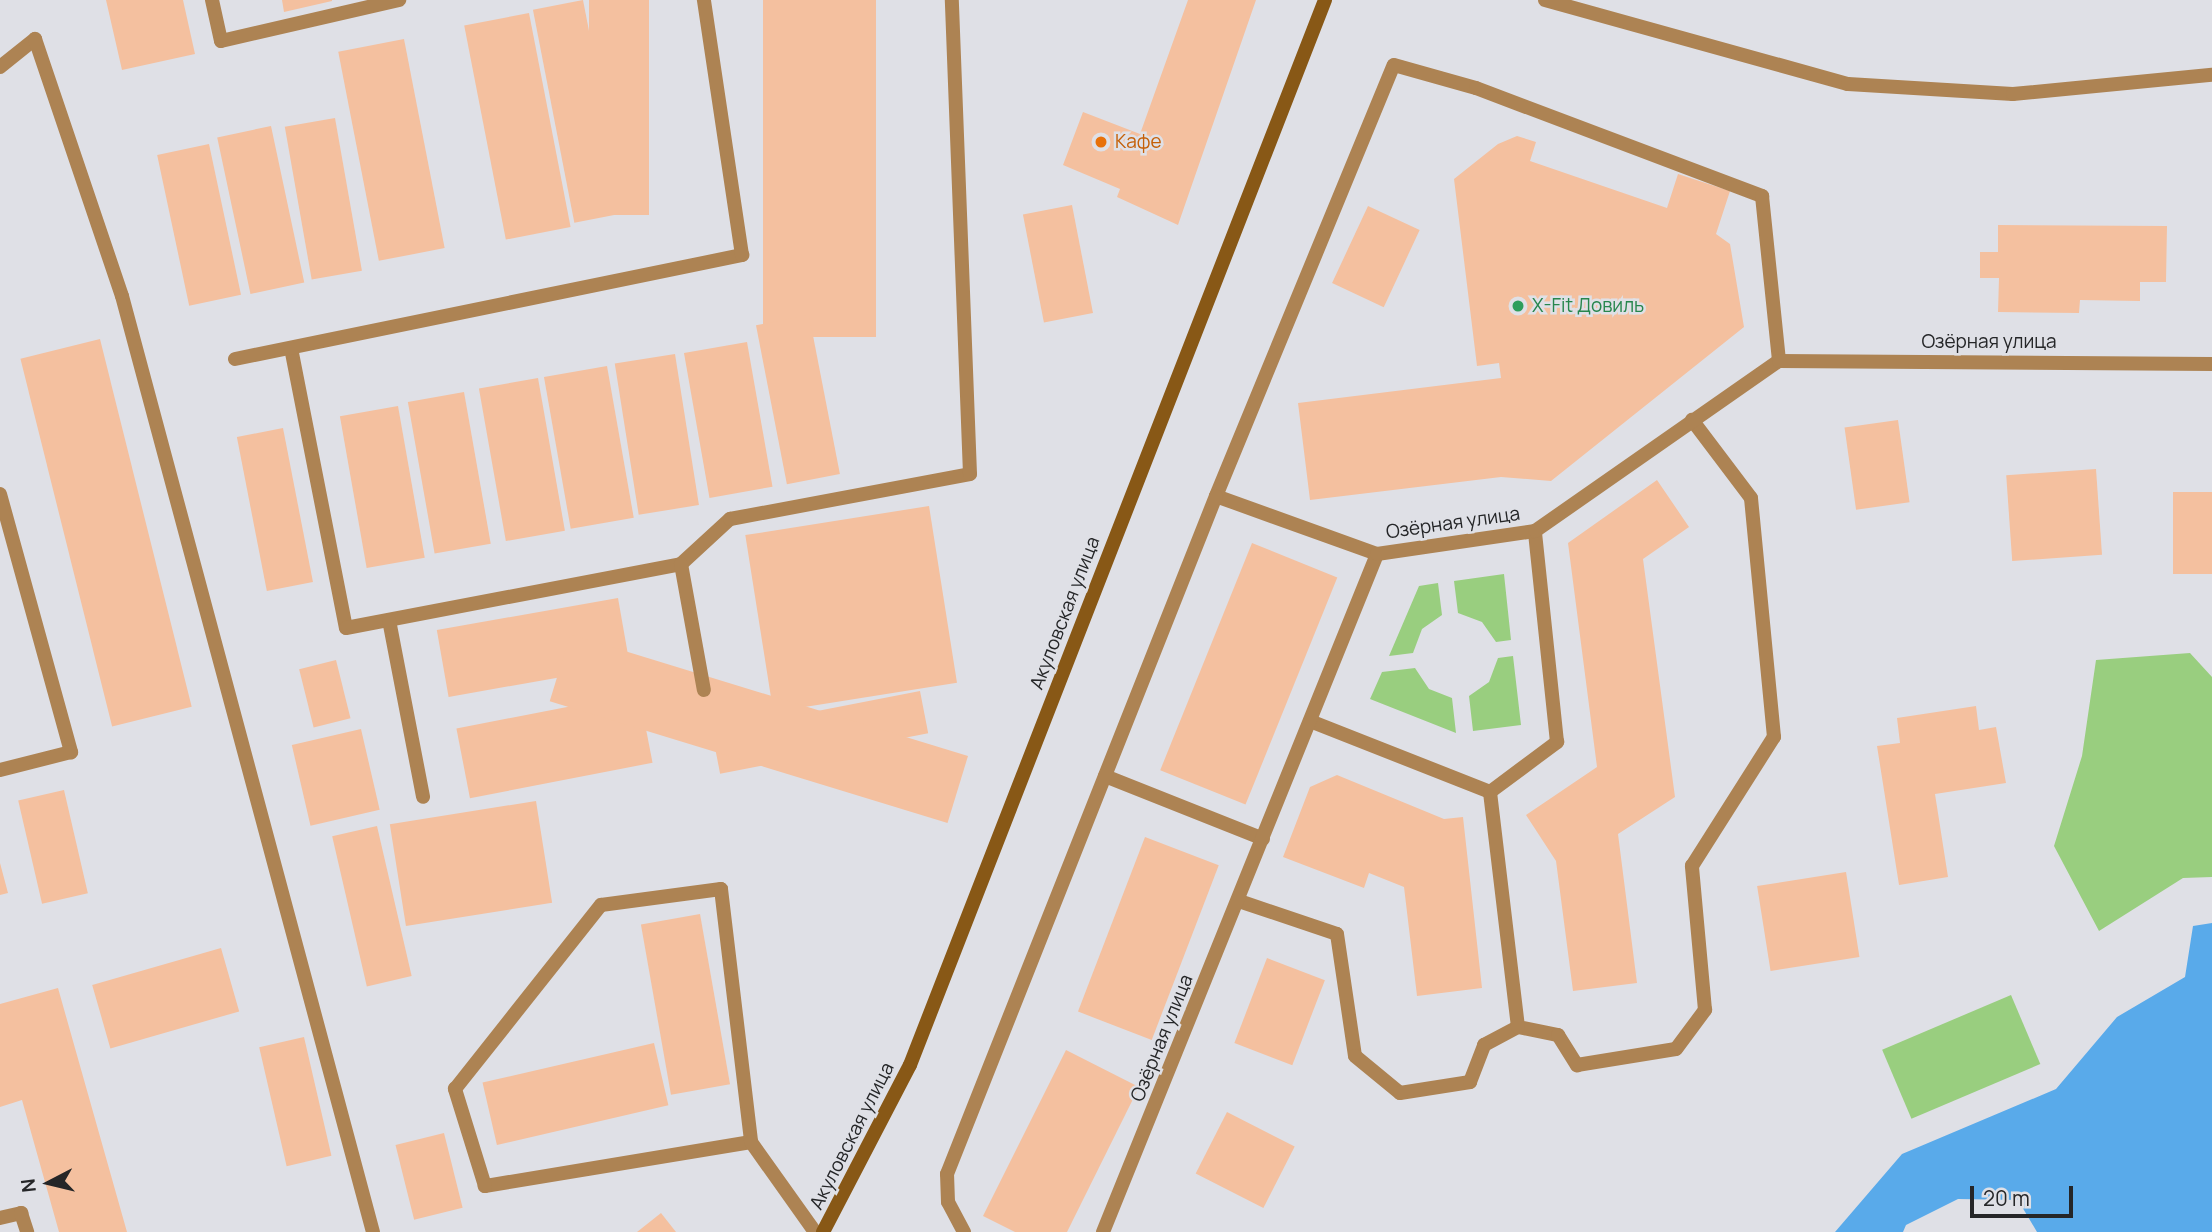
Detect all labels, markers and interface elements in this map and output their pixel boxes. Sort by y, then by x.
place label: Кафе [1115,131,1162,153]
marker: Кафе [1093,134,1109,150]
place label: X-Fit Довиль [1532,295,1644,317]
marker: X-Fit Довиль [1510,298,1526,314]
street label: Озёрная улица [1921,331,2057,353]
street label: Озёрная улица [1385,502,1521,544]
street label: Акуловская улица [1025,533,1105,693]
street label: Озёрная улица [1126,971,1198,1105]
street label: Акуловская улица [805,1059,899,1213]
north arrow [14,1148,84,1218]
scale bar [1974,1172,2077,1216]
text: N [14,1177,42,1194]
text: 20 m [1983,1184,2030,1212]

